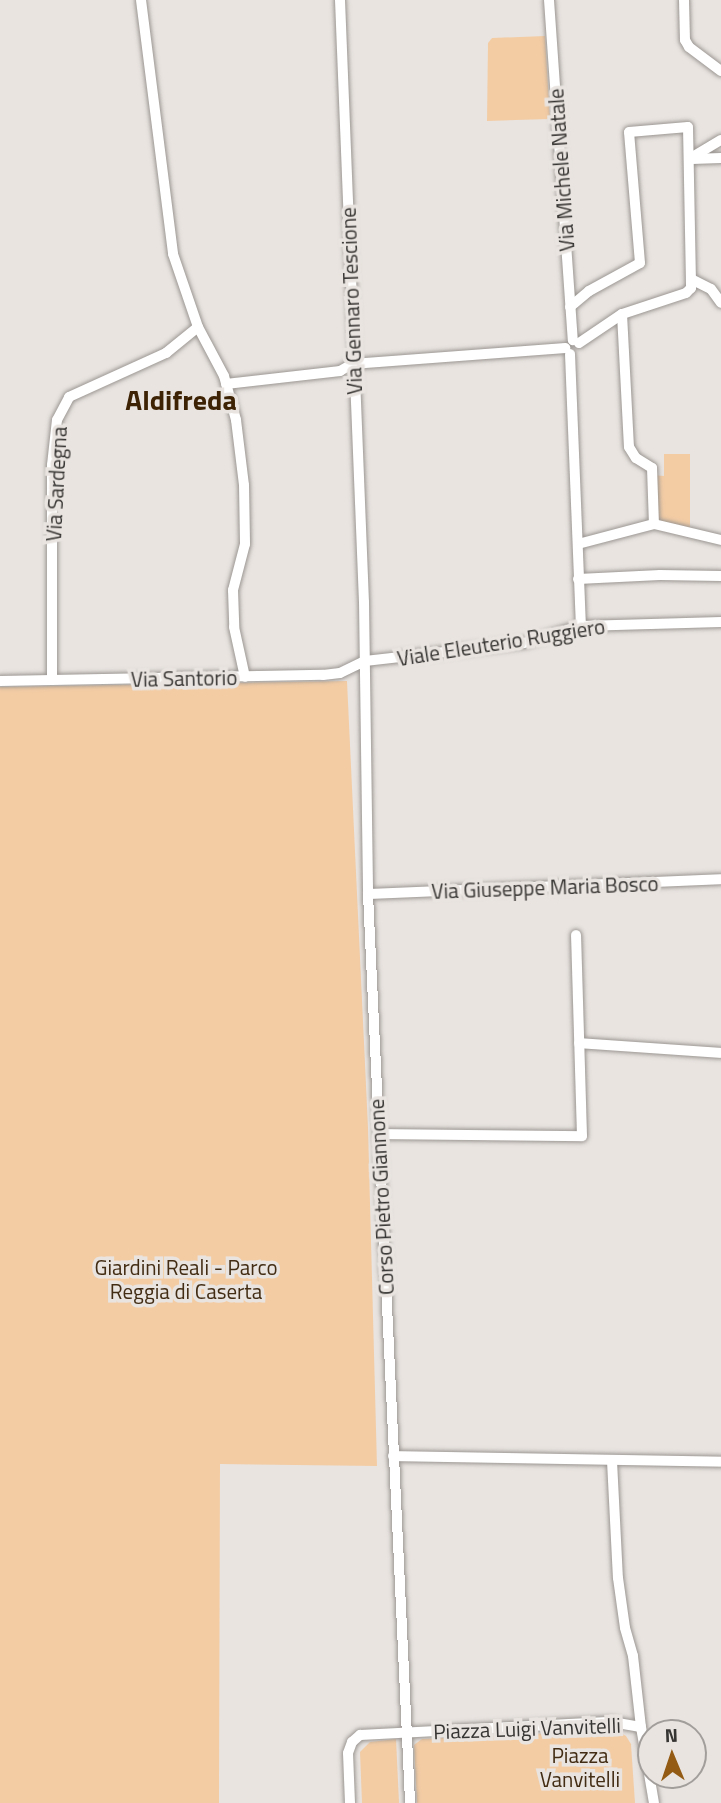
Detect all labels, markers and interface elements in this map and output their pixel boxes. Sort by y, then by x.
street label: Via Michele Natale [543,88,579,252]
street label: Via Gennaro Tescione [335,207,367,395]
district label: Aldifreda [125,383,237,417]
street label: Via Sardegna [40,426,72,542]
street label: Viale Eleuterio Ruggiero [395,613,607,671]
street label: Via Santorio [131,664,237,692]
street label: Via Giuseppe Maria Bosco [431,870,659,904]
street label: Corso Pietro Giannone [363,1098,399,1296]
park label: Giardini Reali - Parco Reggia di Caserta [94,1254,278,1304]
street label: Piazza Luigi Vanvitelli [433,1712,621,1744]
north arrow [637,1719,707,1789]
text: N [664,1720,678,1749]
park label: Piazza Vanvitelli [540,1742,620,1792]

